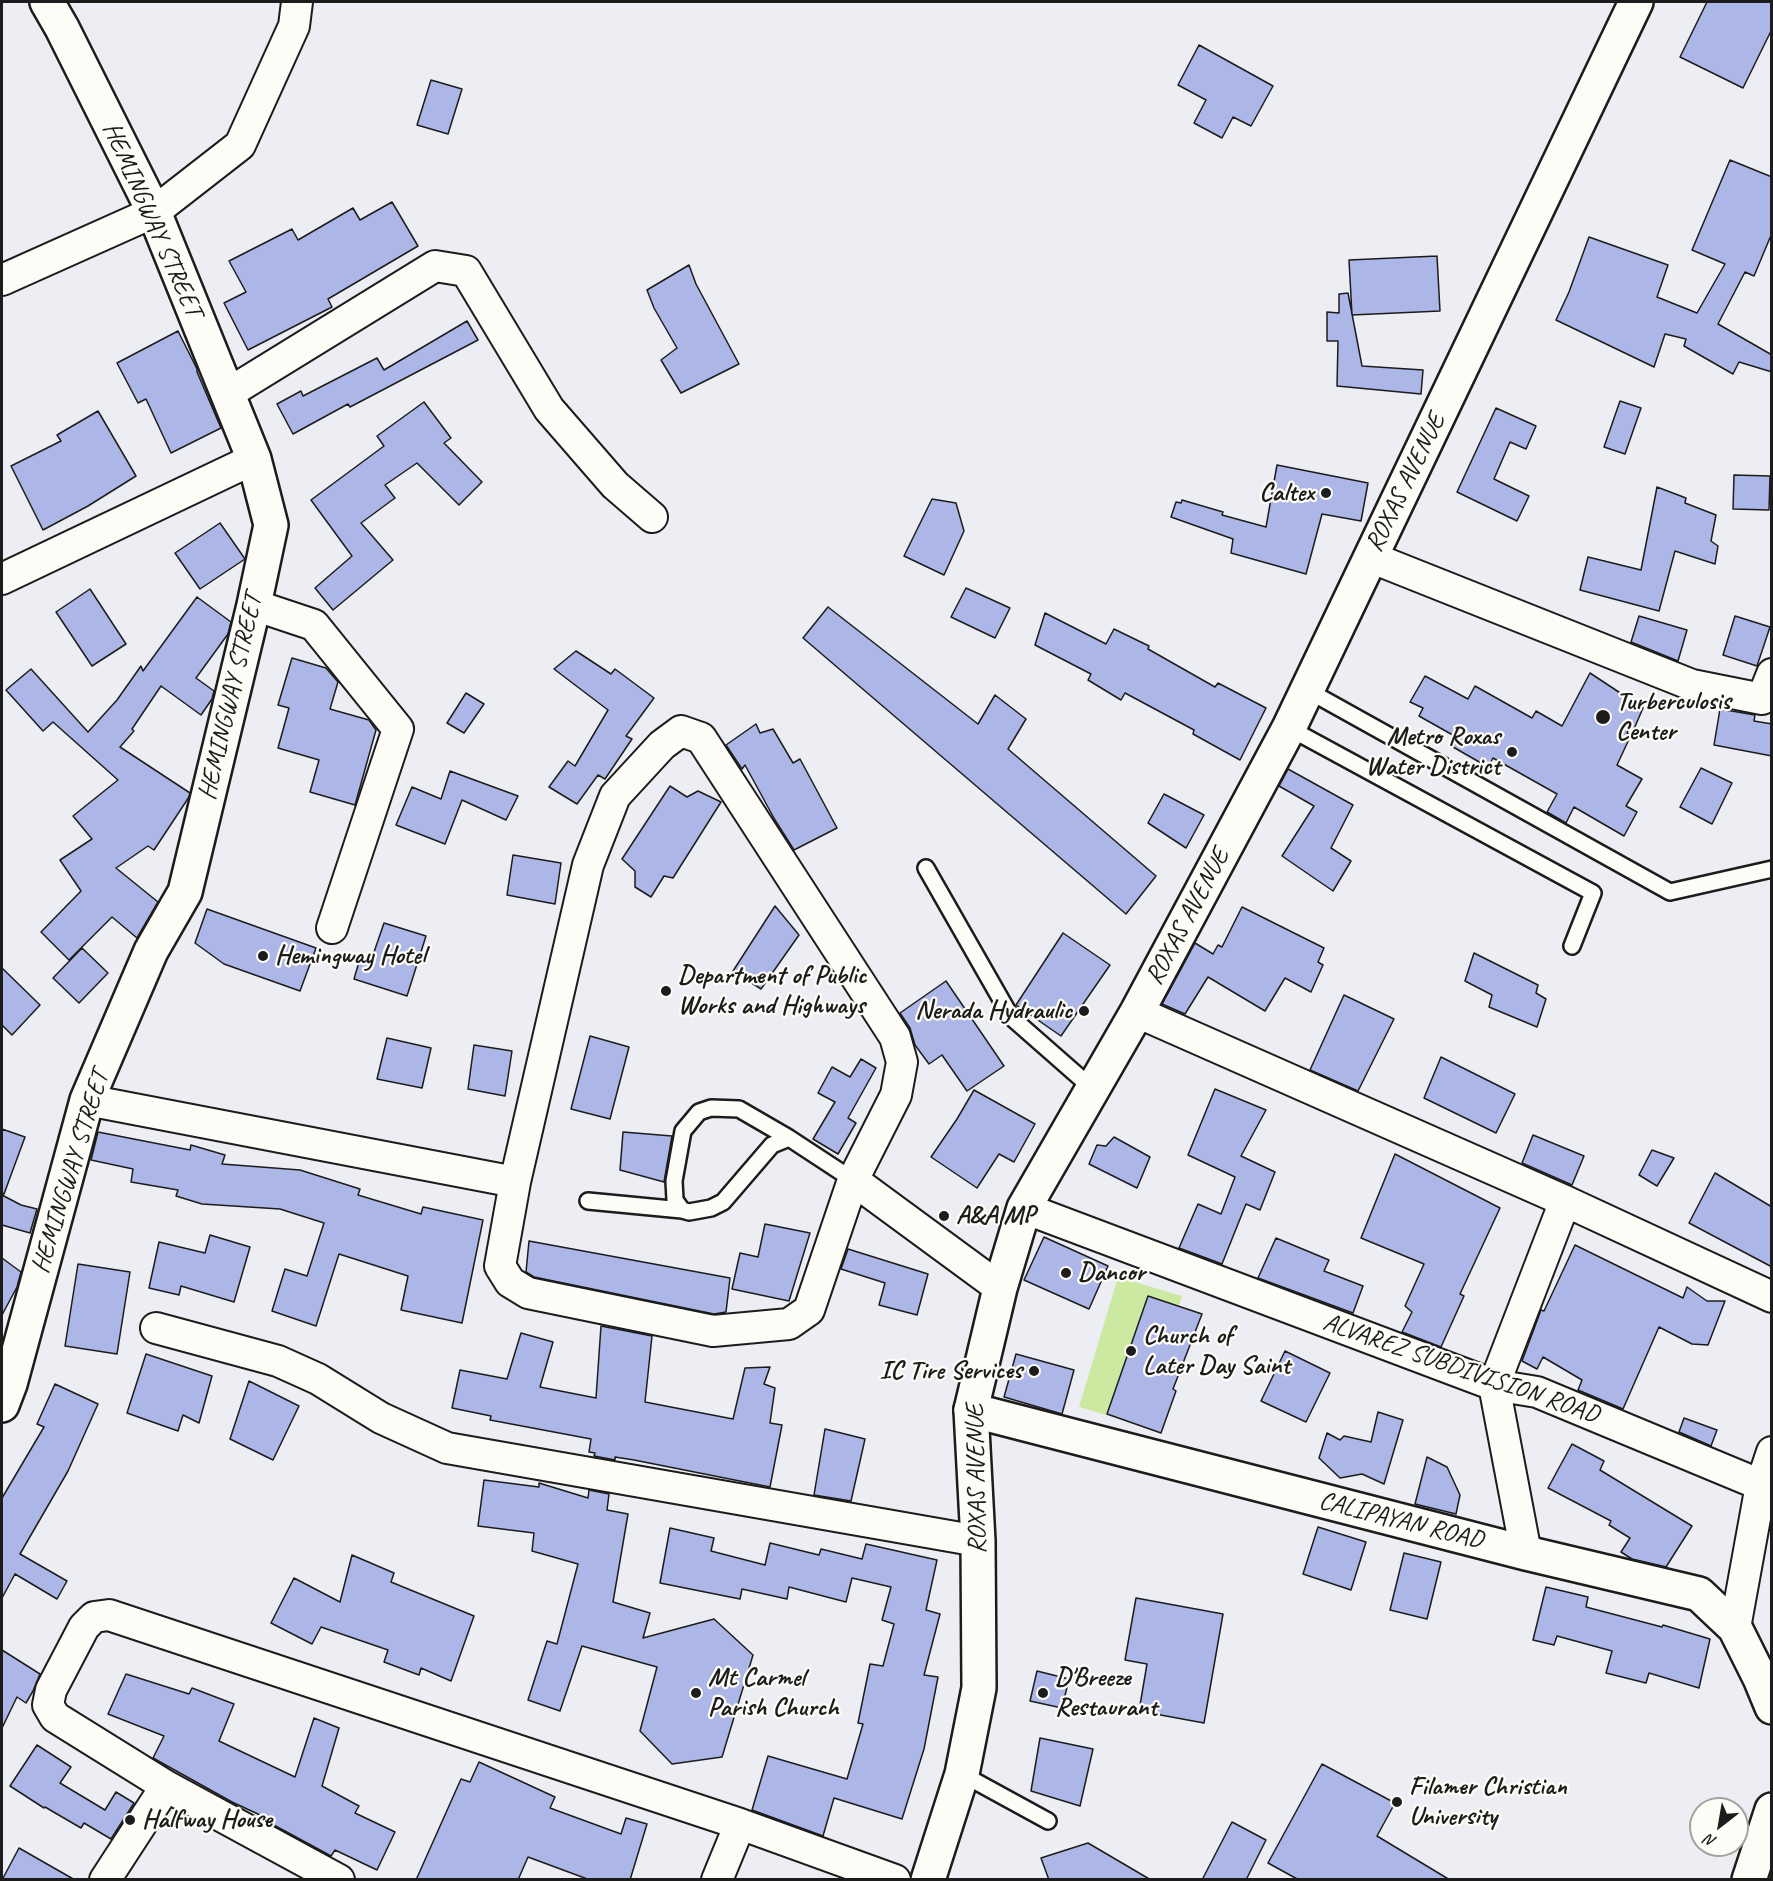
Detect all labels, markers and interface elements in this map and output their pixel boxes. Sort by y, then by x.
street label: HEMINGWAY STREET [95,118,209,322]
street label: ROXAS AVENUE [1359,409,1453,557]
place label: Caltex [1259,477,1314,509]
marker: Caltex [1319,486,1333,500]
street label: HEMINGWAY STREET [192,591,270,803]
place label: Turberculosis Center [1616,686,1731,748]
marker: Turberculosis Center [1594,708,1612,726]
place label: Metro Roxas Water District [1366,721,1500,782]
marker: Metro Roxas Water District [1505,745,1519,759]
street label: ROXAS AVENUE [1139,844,1237,990]
place label: Hemingway Hotel [275,940,426,972]
marker: Hemingway Hotel [256,949,270,963]
place label: Department of Public Works and Highways [678,960,866,1022]
marker: Department of Public Works and Highways [659,984,673,998]
place label: Nerada Hydraulic [915,995,1072,1027]
marker: Nerada Hydraulic [1077,1004,1091,1018]
street label: HEMINGWAY STREET [25,1067,117,1277]
place label: A&A MP [956,1200,1035,1232]
marker: A&A MP [937,1209,951,1223]
place label: Dancor [1078,1257,1145,1289]
marker: Dancor [1059,1266,1073,1280]
street label: ALVAREZ SUBDIVISION ROAD [1319,1307,1603,1431]
place label: Church of Later Day Saint [1143,1320,1290,1382]
marker: Church of Later Day Saint [1124,1344,1138,1358]
place label: IC Tire Services [880,1355,1022,1387]
marker: IC Tire Services [1027,1364,1041,1378]
street label: ROXAS AVENUE [960,1404,994,1554]
street label: CALIPAYAN ROAD [1316,1486,1486,1556]
place label: Mt Carmel Parish Church [708,1662,839,1724]
place label: D'Breeze Restaurant [1055,1662,1157,1724]
marker: Mt Carmel Parish Church [689,1686,703,1700]
marker: D'Breeze Restaurant [1036,1686,1050,1700]
place label: Filamer Christian University [1409,1771,1567,1832]
marker: Filamer Christian University [1390,1795,1404,1809]
north arrow [1689,1797,1749,1857]
place label: Halfway House [142,1804,272,1836]
marker: Halfway House [123,1813,137,1827]
text: N [1701,1830,1720,1852]

